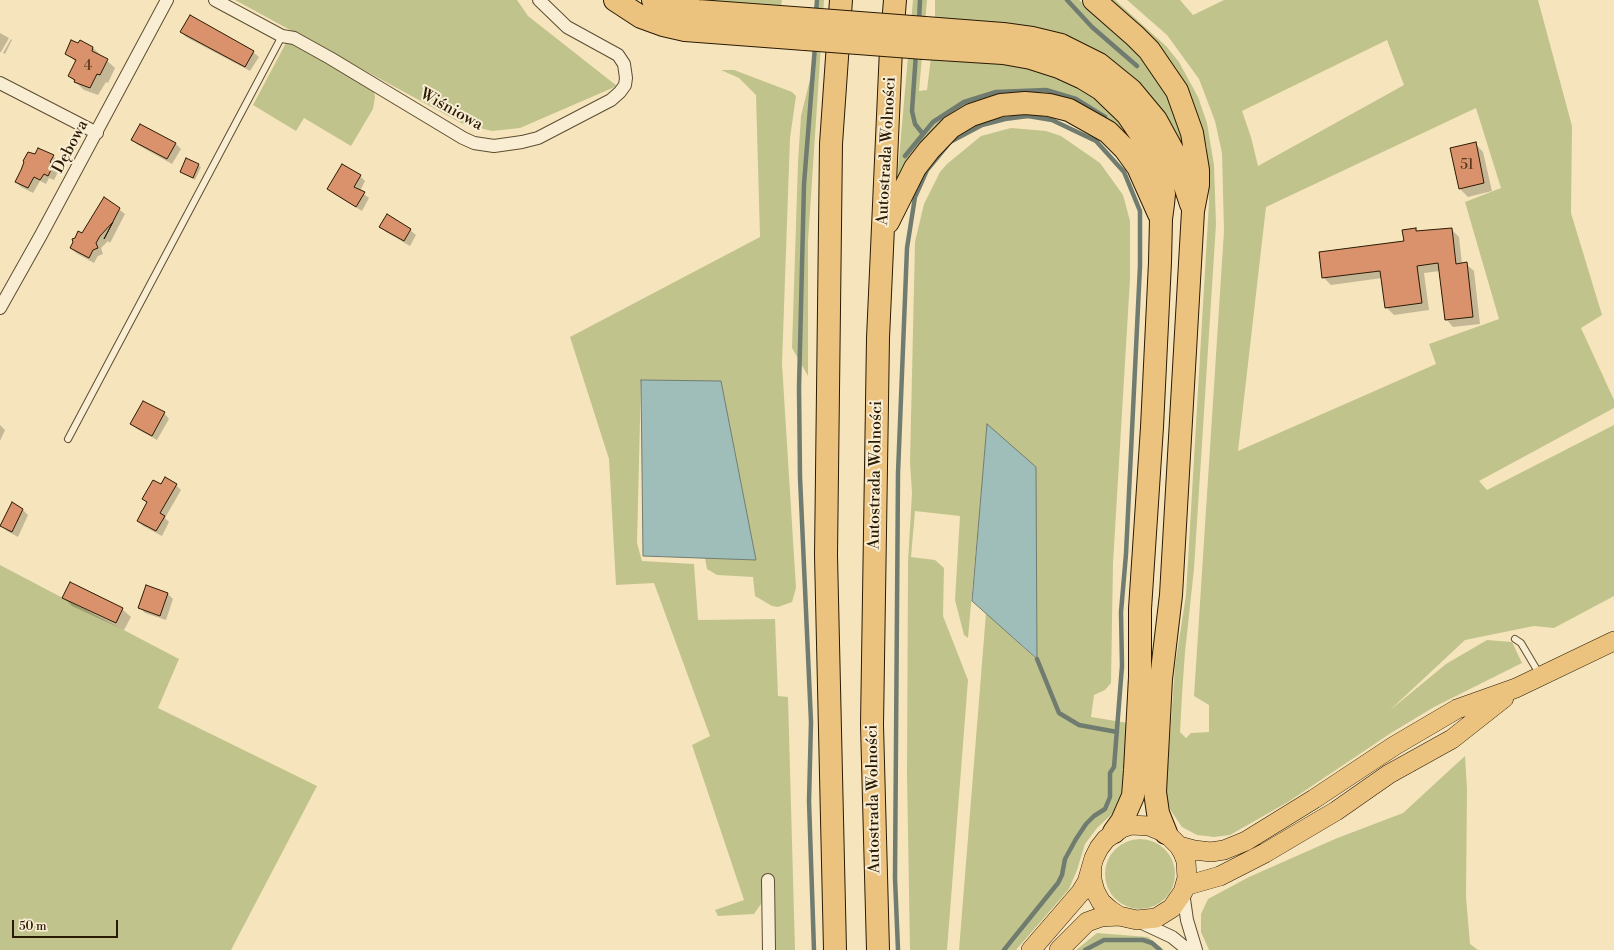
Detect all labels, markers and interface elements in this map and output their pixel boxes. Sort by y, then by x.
house number: 4 [84,59,92,75]
street label: Autostrada Wolności [874,76,900,226]
street label: Wiśniowa [416,85,486,135]
street label: Dębowa [49,117,93,177]
house number: 51 [1460,158,1474,174]
street label: Autostrada Wolności [865,400,887,550]
street label: Autostrada Wolności [863,724,885,874]
scale bar [14,912,120,938]
text: 50 m [19,919,47,934]

